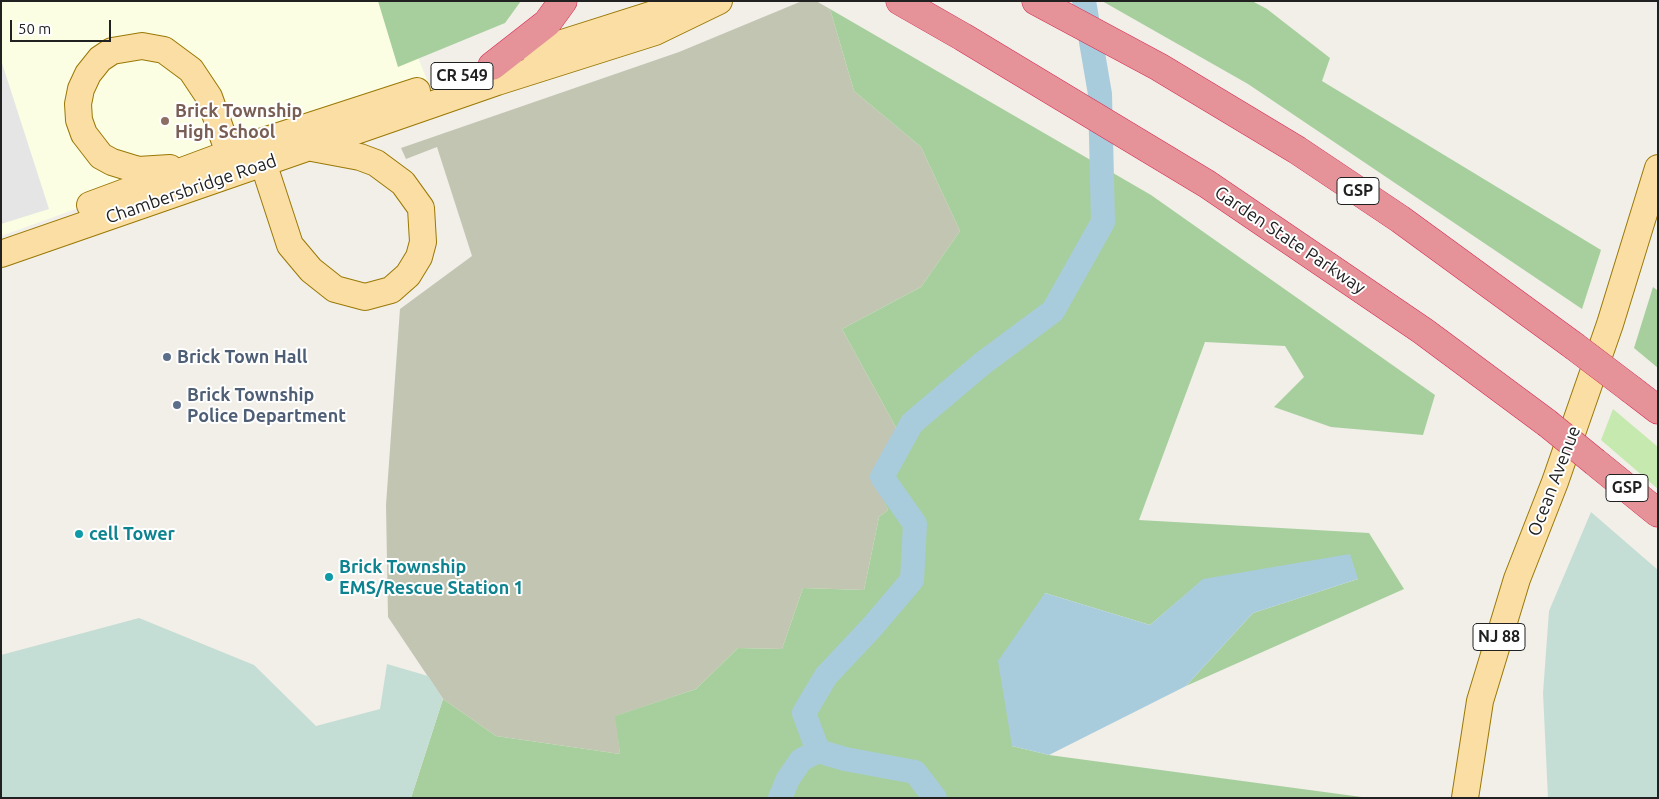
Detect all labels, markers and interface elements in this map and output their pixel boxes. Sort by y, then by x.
scale bar [12,10,114,42]
text: 50 m [18,20,51,37]
road number: CR 549 [431,62,493,90]
place label: Brick Township High School [175,100,302,142]
marker: Brick Township High School [159,115,171,127]
street label: Chambersbridge Road [103,150,279,228]
road number: GSP [1337,178,1379,205]
street label: Garden State Parkway [1210,181,1370,299]
place label: Brick Town Hall [177,346,307,368]
marker: Brick Town Hall [161,351,173,363]
place label: Brick Township Police Department [187,384,346,426]
marker: Brick Township Police Department [171,399,183,411]
street label: Ocean Avenue [1523,423,1585,539]
road number: GSP [1606,474,1648,502]
place label: cell Tower [89,523,175,545]
marker: cell Tower [73,528,85,540]
place label: Brick Township EMS/Rescue Station 1 [339,556,524,598]
marker: Brick Township EMS/Rescue Station 1 [323,571,335,583]
road number: NJ 88 [1473,624,1525,650]

